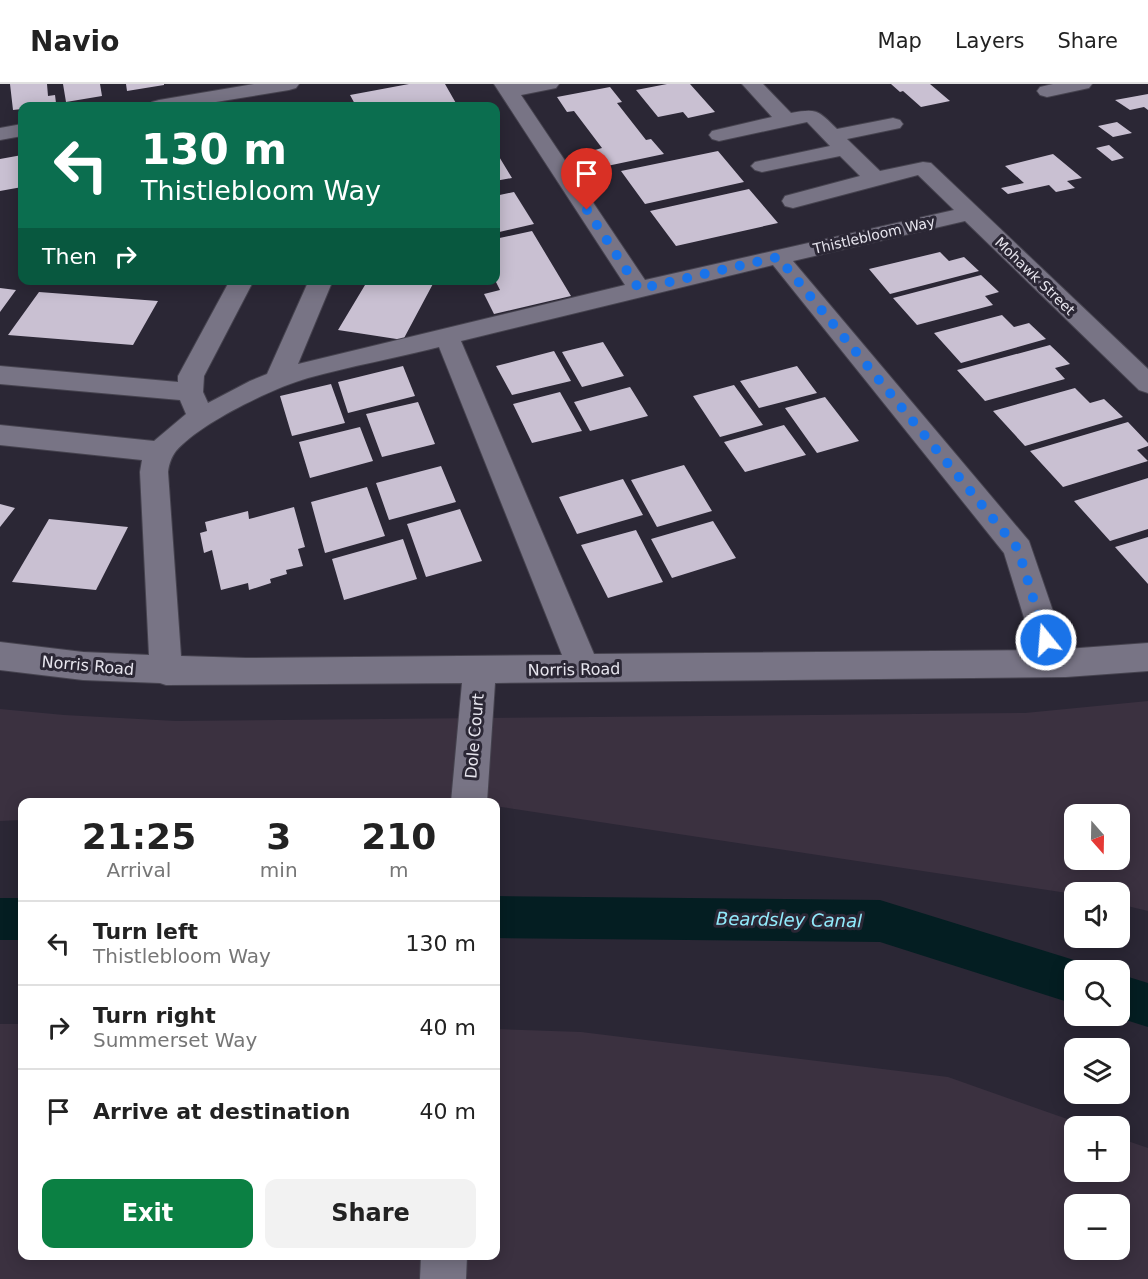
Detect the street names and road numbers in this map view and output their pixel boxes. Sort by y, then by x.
street label: Thistlebloom Way [811,213,936,257]
street label: Mohawk Street [992,234,1079,318]
street label: Norris Road [41,652,135,679]
street label: Norris Road [528,659,620,680]
street label: Dole Court [461,693,488,779]

